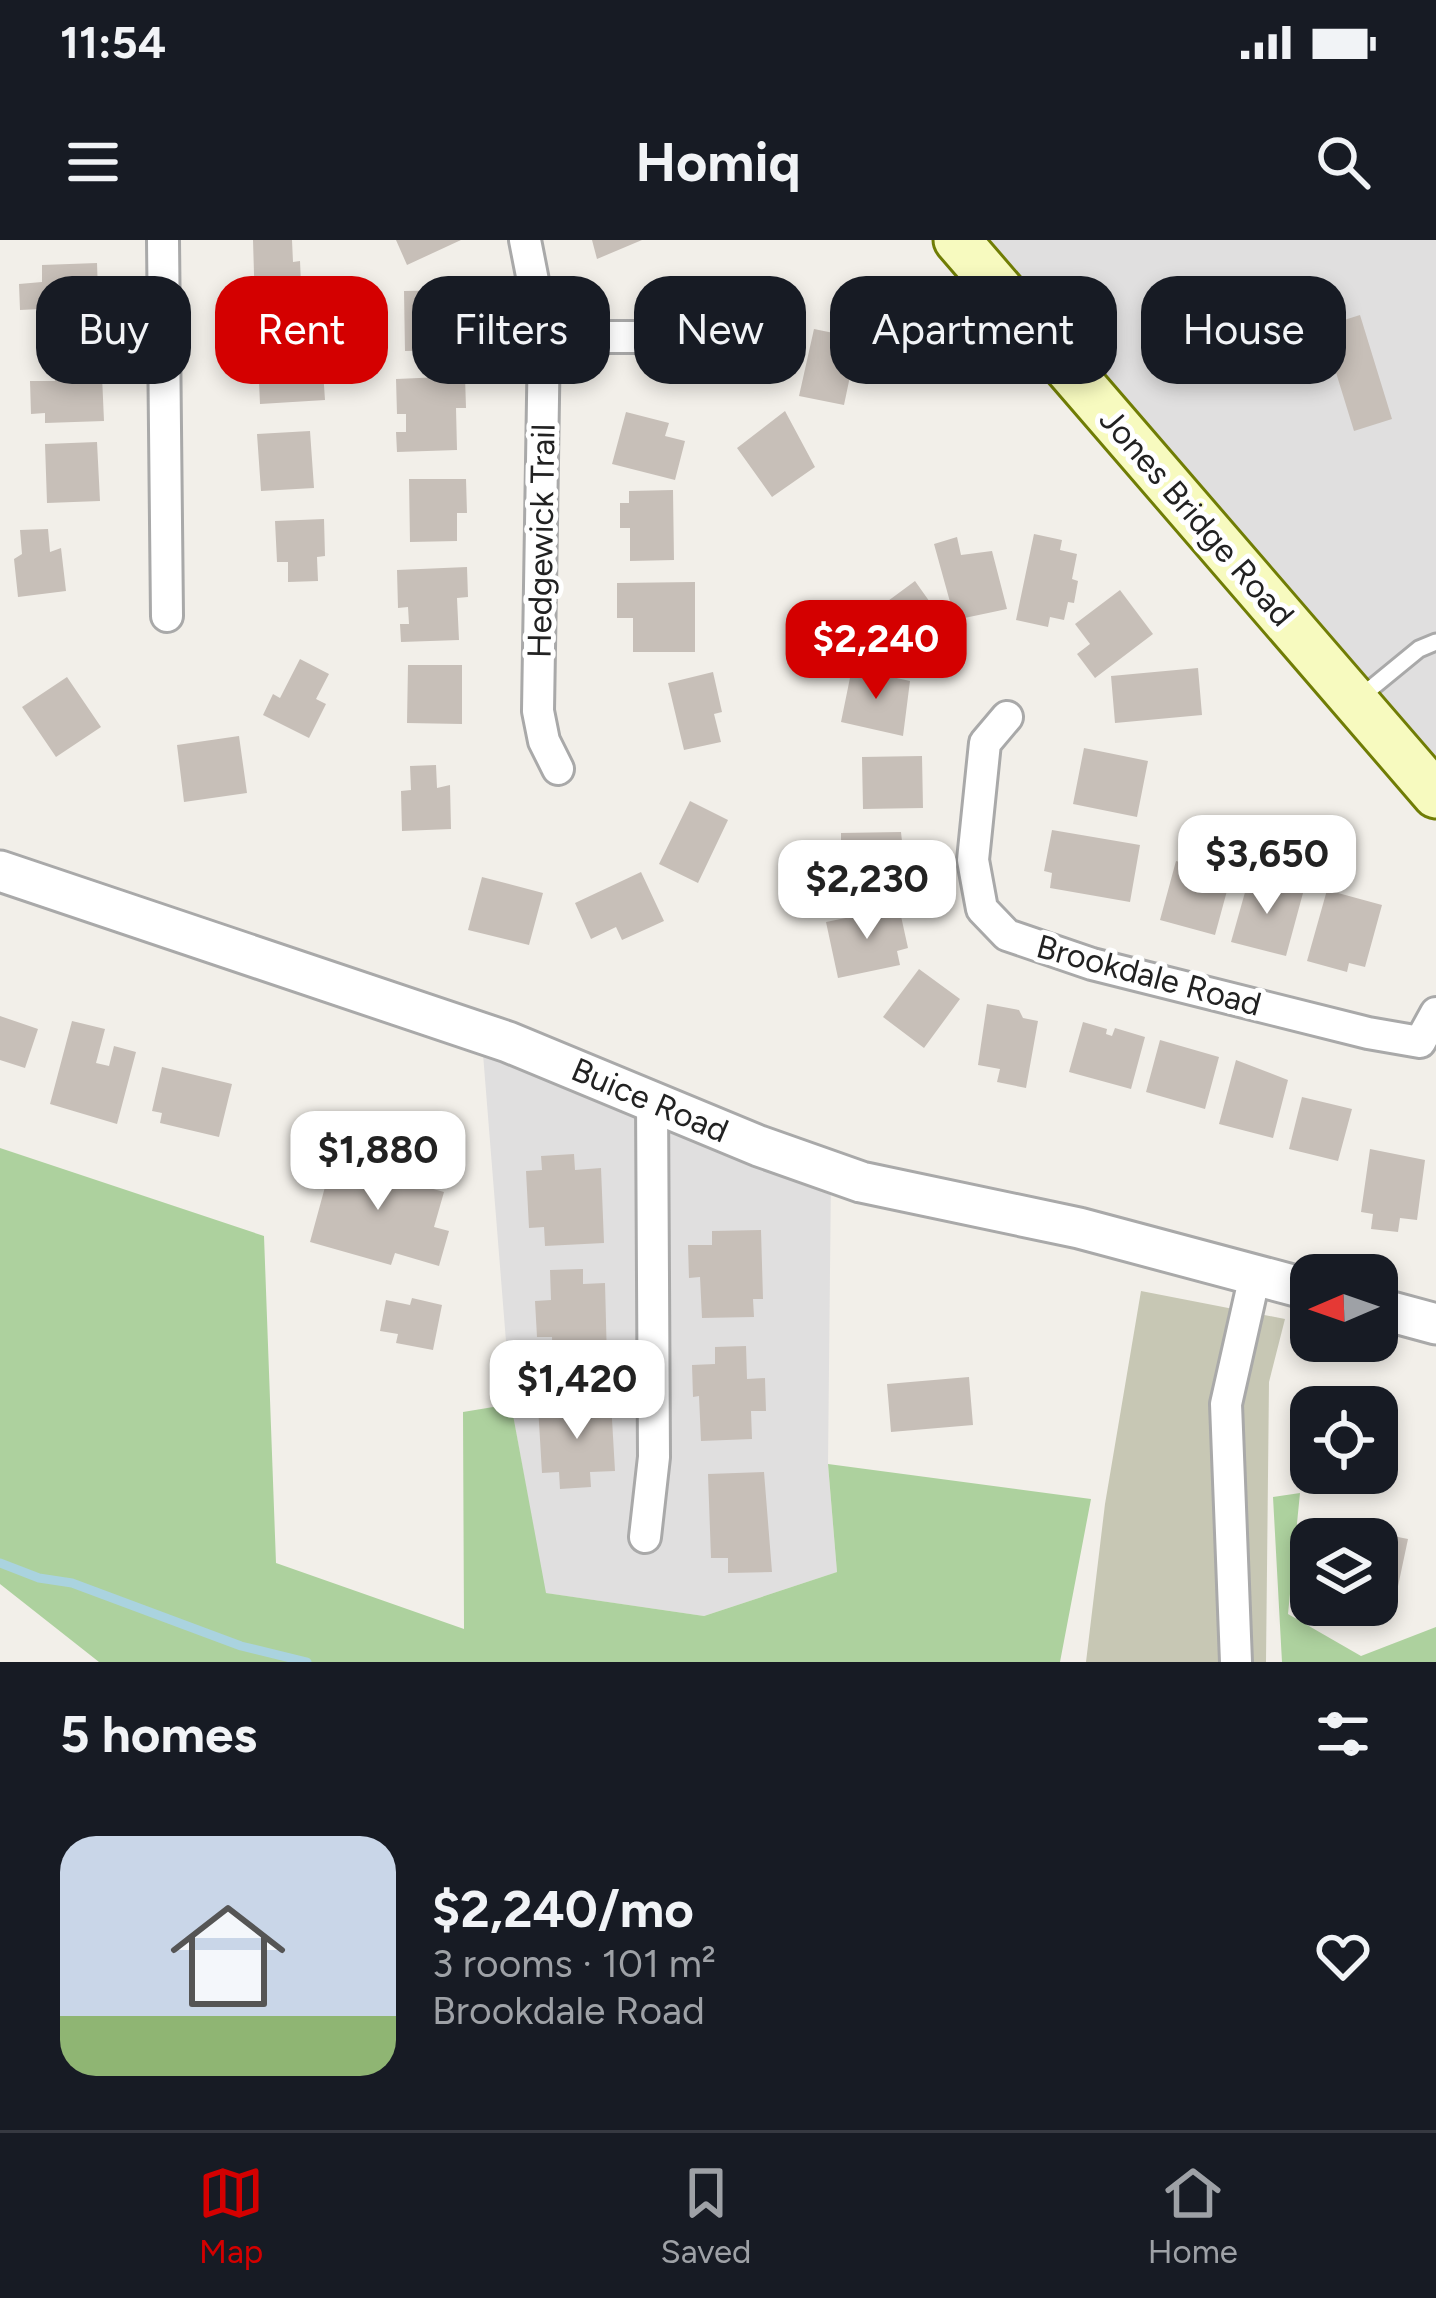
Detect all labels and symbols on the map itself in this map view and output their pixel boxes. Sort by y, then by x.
street label: Jones Bridge Road [1092,400,1302,634]
street label: Hedgewick Trail [519,424,563,658]
pin: $2,240 [778,600,974,702]
pin: $3,650 [1169,815,1365,917]
pin: $2,230 [769,840,965,942]
street label: Brookdale Road [1032,926,1266,1024]
street label: Buice Road [566,1050,734,1150]
pin: $1,880 [280,1111,476,1213]
north arrow [1290,1254,1398,1362]
pin: $1,420 [479,1340,675,1442]

